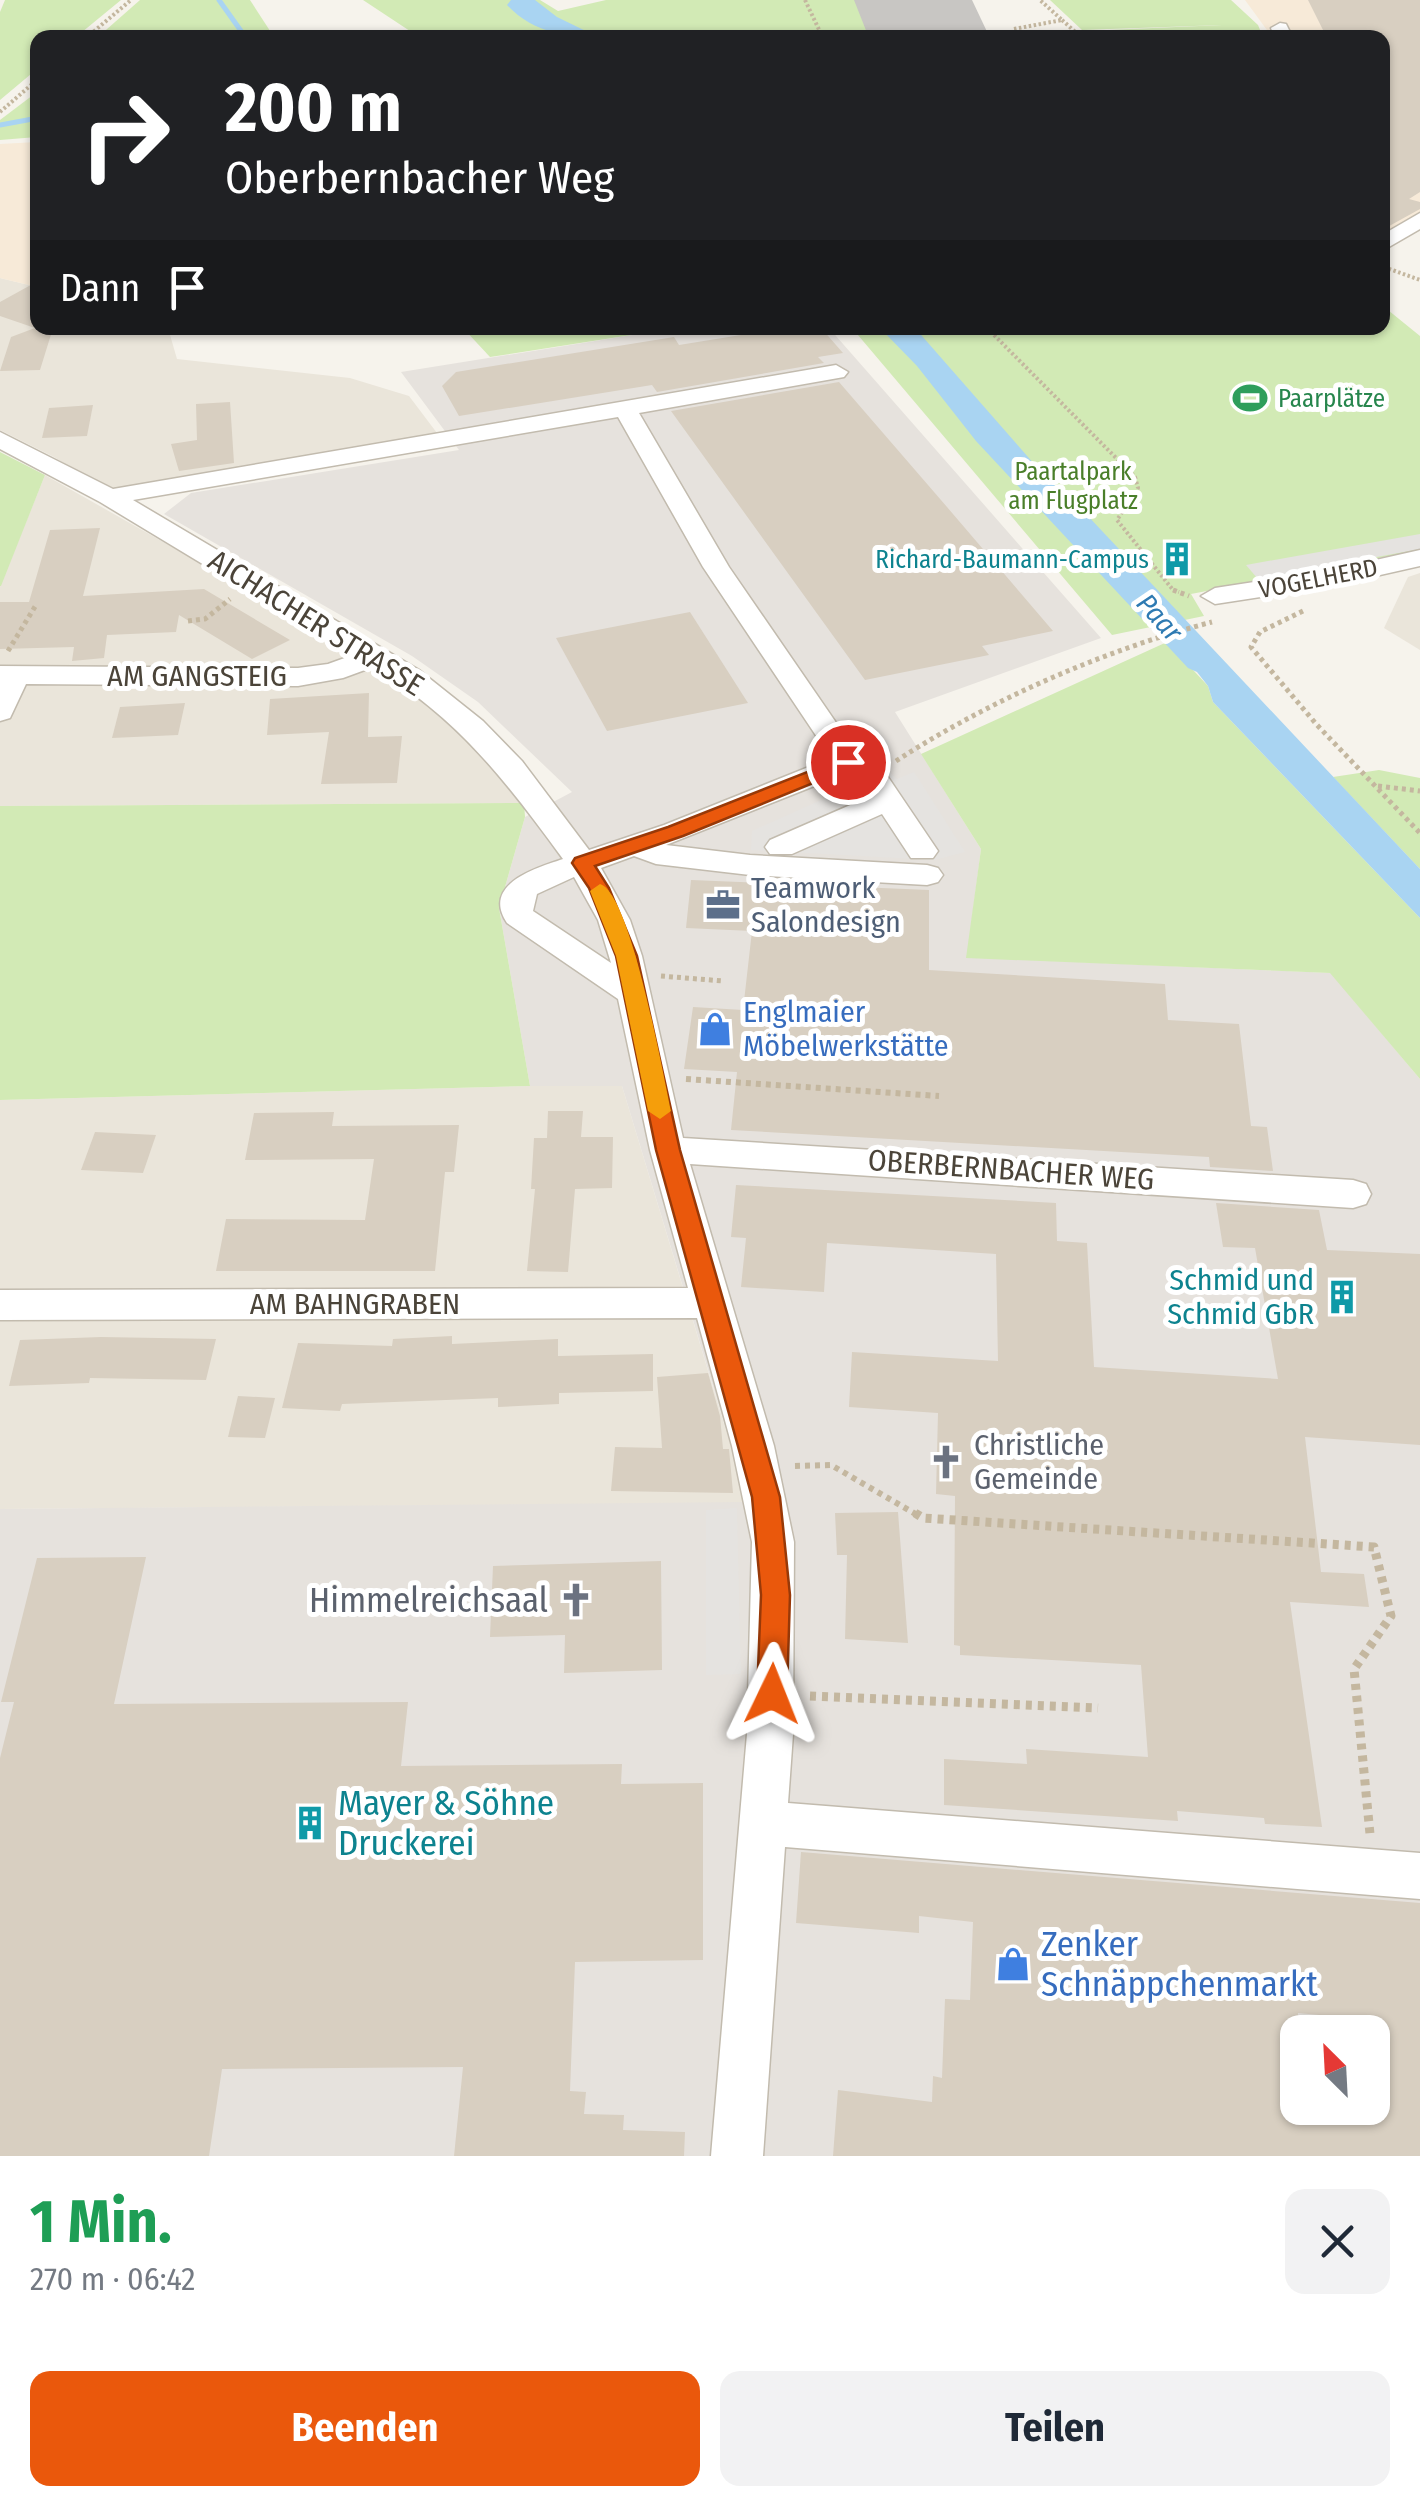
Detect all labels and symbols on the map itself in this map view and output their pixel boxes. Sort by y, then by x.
sports icon: Paarplätze [1231,379,1269,417]
place label: Paarplätze [1278,384,1385,414]
park label: Paartalpark am Flugplatz [1008,457,1138,516]
building icon: Richard-Baumann-Campus [1158,540,1196,578]
street label: AICHACHER STRASSE [202,542,430,704]
place label: Richard-Baumann-Campus [875,545,1149,575]
street label: VOGELHERD [1256,553,1380,605]
water label: Paar [1130,587,1190,649]
street label: AM GANGSTEIG [107,658,287,694]
pin [806,720,891,805]
place label: Teamwork Salondesign [751,870,901,940]
office icon: Teamwork Salondesign [704,886,742,924]
place label: Englmaier Möbelwerkstätte [743,994,949,1064]
shop icon: Englmaier Möbelwerkstätte [696,1010,734,1048]
street label: OBERBERNBACHER WEG [867,1142,1155,1198]
place label: Schmid und Schmid GbR [1167,1262,1314,1332]
building icon: Schmid und Schmid GbR [1323,1278,1361,1316]
street label: AM BAHNGRABEN [250,1286,460,1322]
place label: Christliche Gemeinde [974,1427,1104,1497]
church icon: Christliche Gemeinde [927,1443,965,1481]
place label: Himmelreichsaal [309,1579,548,1621]
church icon: Himmelreichsaal [557,1581,595,1619]
position arrow [720,1642,824,1746]
place label: Mayer & Söhne Druckerei [338,1782,554,1864]
building icon: Mayer & Söhne Druckerei [291,1804,329,1842]
place label: Zenker Schnäppchenmarkt [1041,1923,1318,2005]
shop icon: Zenker Schnäppchenmarkt [994,1945,1032,1983]
north arrow [1280,2015,1390,2125]

